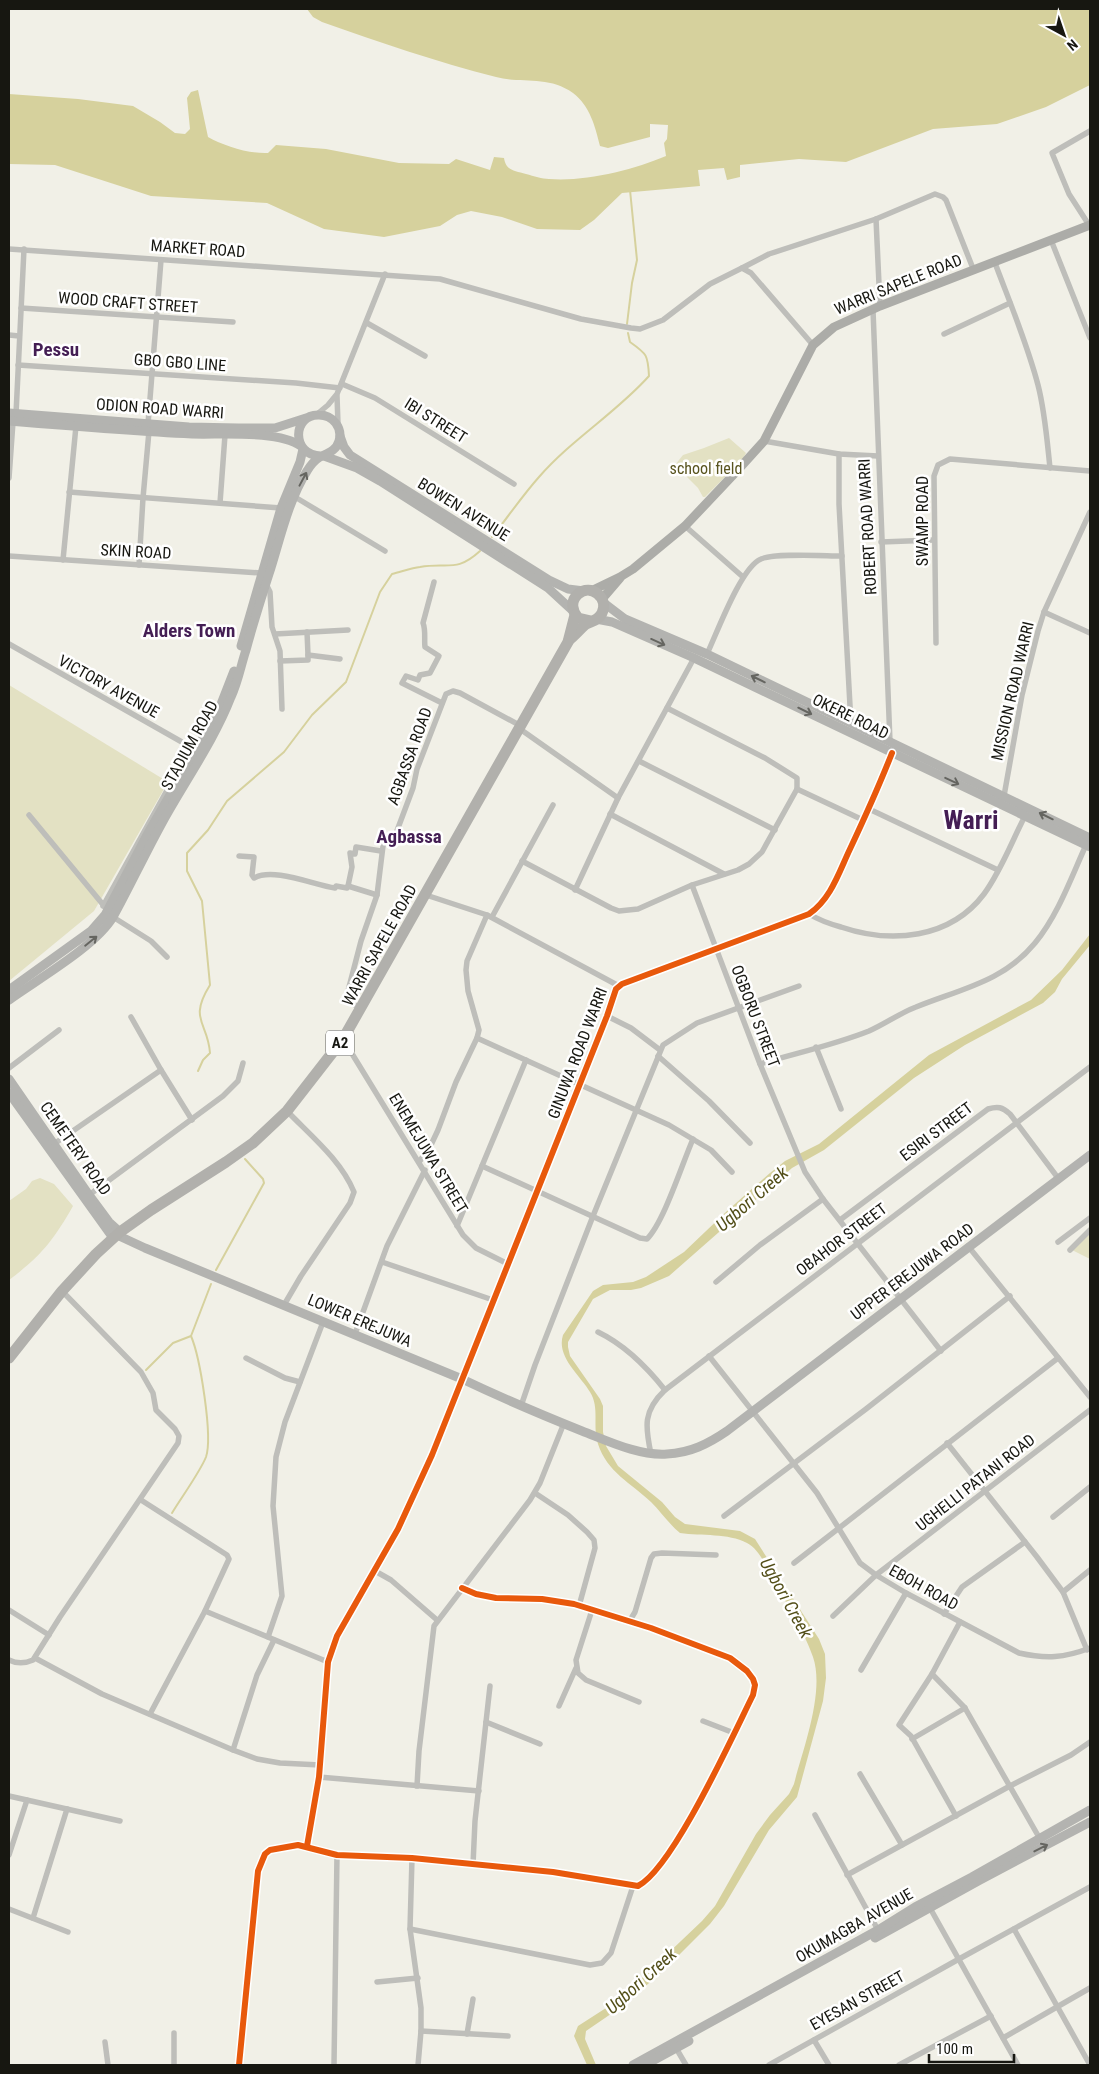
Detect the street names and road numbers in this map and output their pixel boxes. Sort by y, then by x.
street label: MARKET ROAD [150,236,246,261]
street label: WARRI SAPELE ROAD [832,250,965,319]
street label: WOOD CRAFT STREET [57,288,198,317]
street label: GBO GBO LINE [133,350,227,375]
street label: IBI STREET [401,394,470,447]
street label: ODION ROAD WARRI [95,395,224,422]
street label: ROBERT ROAD WARRI [854,458,881,596]
street label: BOWEN AVENUE [414,474,513,545]
street label: SWAMP ROAD [913,476,932,566]
street label: SKIN ROAD [100,540,172,563]
street label: MISSION ROAD WARRI [987,620,1038,762]
street label: VICTORY AVENUE [55,651,162,722]
street label: OKERE ROAD [809,690,892,743]
street label: STADIUM ROAD [157,697,222,793]
street label: AGBASSA ROAD [383,705,436,808]
street label: WARRI SAPELE ROAD [338,881,421,1009]
street label: OGBORU STREET [727,962,784,1070]
street label: GINUWA ROAD WARRI [544,985,611,1122]
road number: A2 [326,1030,354,1056]
street label: ENEMEJUWA STREET [385,1090,472,1217]
street label: CEMETERY ROAD [36,1098,115,1199]
street label: ESIRI STREET [896,1098,976,1165]
street label: OBAHOR STREET [792,1199,890,1280]
street label: UPPER EREJUWA ROAD [847,1219,978,1324]
street label: LOWER EREJUWA [305,1290,415,1351]
street label: UGHELLI PATANI ROAD [912,1430,1039,1535]
street label: EBOH ROAD [886,1561,962,1614]
street label: OKUMAGBA AVENUE [792,1884,916,1967]
street label: EYESAN STREET [807,1967,908,2034]

